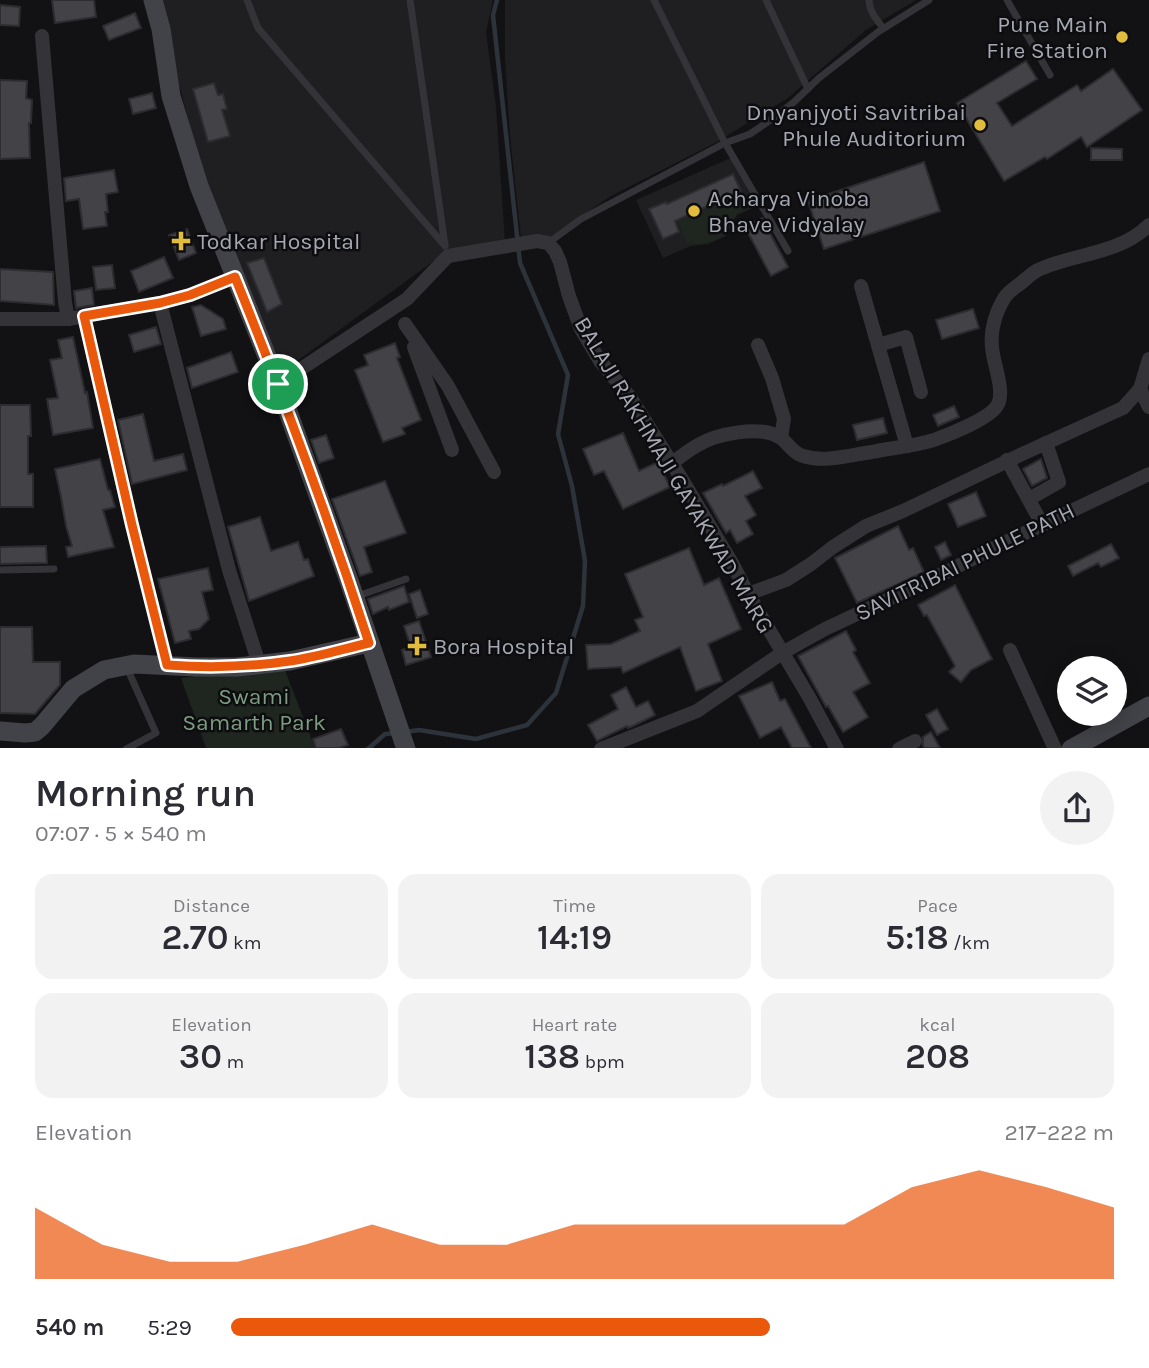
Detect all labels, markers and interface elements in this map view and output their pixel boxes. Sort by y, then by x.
place label: Pune Main Fire Station [986,11,1108,64]
marker: Pune Main Fire Station [1114,29,1130,45]
place label: Dnyanjyoti Savitribai Phule Auditorium [746,99,966,152]
marker: Dnyanjyoti Savitribai Phule Auditorium [972,117,988,133]
place label: Acharya Vinoba Bhave Vidyalay [708,185,869,238]
marker: Acharya Vinoba Bhave Vidyalay [686,203,702,219]
place label: Todkar Hospital [197,228,360,255]
marker: Todkar Hospital [171,231,191,251]
street label: BALAJI RAKHMAJI GAYAKWAD MARG [569,312,779,638]
pin [248,354,308,414]
icon: arrive [259,365,297,403]
street label: SAVITRIBAI PHULE PATH [851,497,1079,627]
place label: Bora Hospital [433,633,574,660]
marker: Bora Hospital [407,636,427,656]
map controls [1057,656,1127,726]
button: layers [1057,656,1127,726]
park label: Swami Samarth Park [182,683,326,736]
text: Morning run [35,771,256,816]
button: share [1040,771,1114,845]
text: 07:07 · 5 × 540 m [35,820,207,847]
text: Distance [173,895,250,917]
text: Time [553,895,596,917]
text: Pace [917,895,958,917]
text: 2.70 [161,917,229,958]
text: 14:19 [537,917,612,958]
text: 5:18 [885,917,949,958]
text: km [229,932,262,954]
text: /km [949,932,990,954]
text: Elevation [171,1014,252,1036]
text: Heart rate [532,1014,617,1036]
text: kcal [919,1014,956,1036]
text: 30 [179,1036,222,1077]
text: 138 [524,1036,580,1077]
text: 208 [905,1036,970,1077]
text: m [222,1051,244,1073]
text: bpm [580,1051,625,1073]
text: Elevation [35,1119,132,1146]
text: 217–222 m [1004,1119,1114,1146]
text: 540 m [35,1314,104,1341]
text: 5:29 [147,1314,192,1341]

